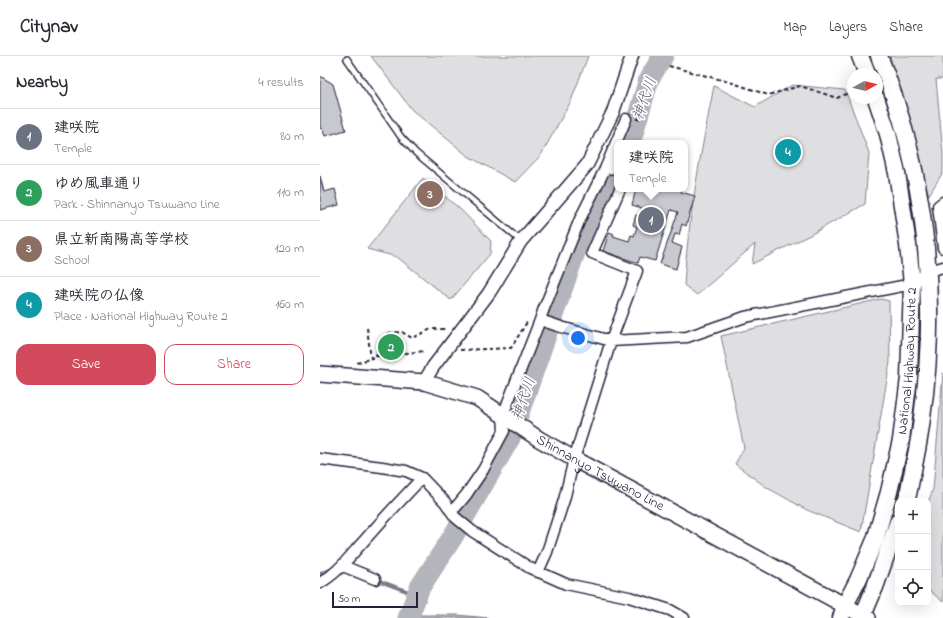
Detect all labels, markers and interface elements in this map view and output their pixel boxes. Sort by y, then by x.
text: Citynav [20,14,78,41]
text: Map [783,17,807,38]
text: Layers [829,17,867,38]
text: Share [889,17,923,38]
north arrow [847,68,883,104]
text: Nearby [16,70,68,95]
text: 4 results [258,73,304,92]
water label: 神代川 [627,74,663,124]
text: 建咲院 [54,117,99,139]
text: 1 [27,127,31,146]
text: 80 m [280,127,304,146]
pin: 4 [775,137,801,167]
text: Temple [54,139,92,158]
popup [614,140,688,192]
text: 建咲院 [628,147,674,169]
text: Temple [628,169,667,188]
text: ゆめ風車通り [54,173,144,195]
pin: 3 [417,179,443,209]
text: 2 [26,183,32,202]
text: 110 m [277,183,304,202]
text: Park · Shinnanyo Tsuwano Line [54,195,220,214]
pin: 1 [638,205,664,235]
text: 県立新南陽高等学校 [54,229,189,251]
text: 3 [26,239,32,258]
text: 120 m [274,239,304,258]
text: School [54,251,90,270]
text: 建咲院の仏像 [54,285,144,307]
street label: National Highway Route 2 [891,287,922,436]
text: 4 [26,295,32,314]
text: 160 m [275,295,304,314]
text: Place · National Highway Route 2 [54,307,228,326]
your location [568,328,588,348]
pin: 2 [378,332,404,362]
button: Save [16,344,156,385]
button: Share [164,344,304,385]
water label: 神代川 [506,374,542,424]
street label: Shinnanyo Tsuwano Line [532,429,669,517]
map controls [895,498,931,606]
button: + [895,498,931,534]
button: − [895,534,931,570]
button: locate [895,570,931,606]
scale bar [332,590,418,609]
text: 50 m [338,591,360,607]

